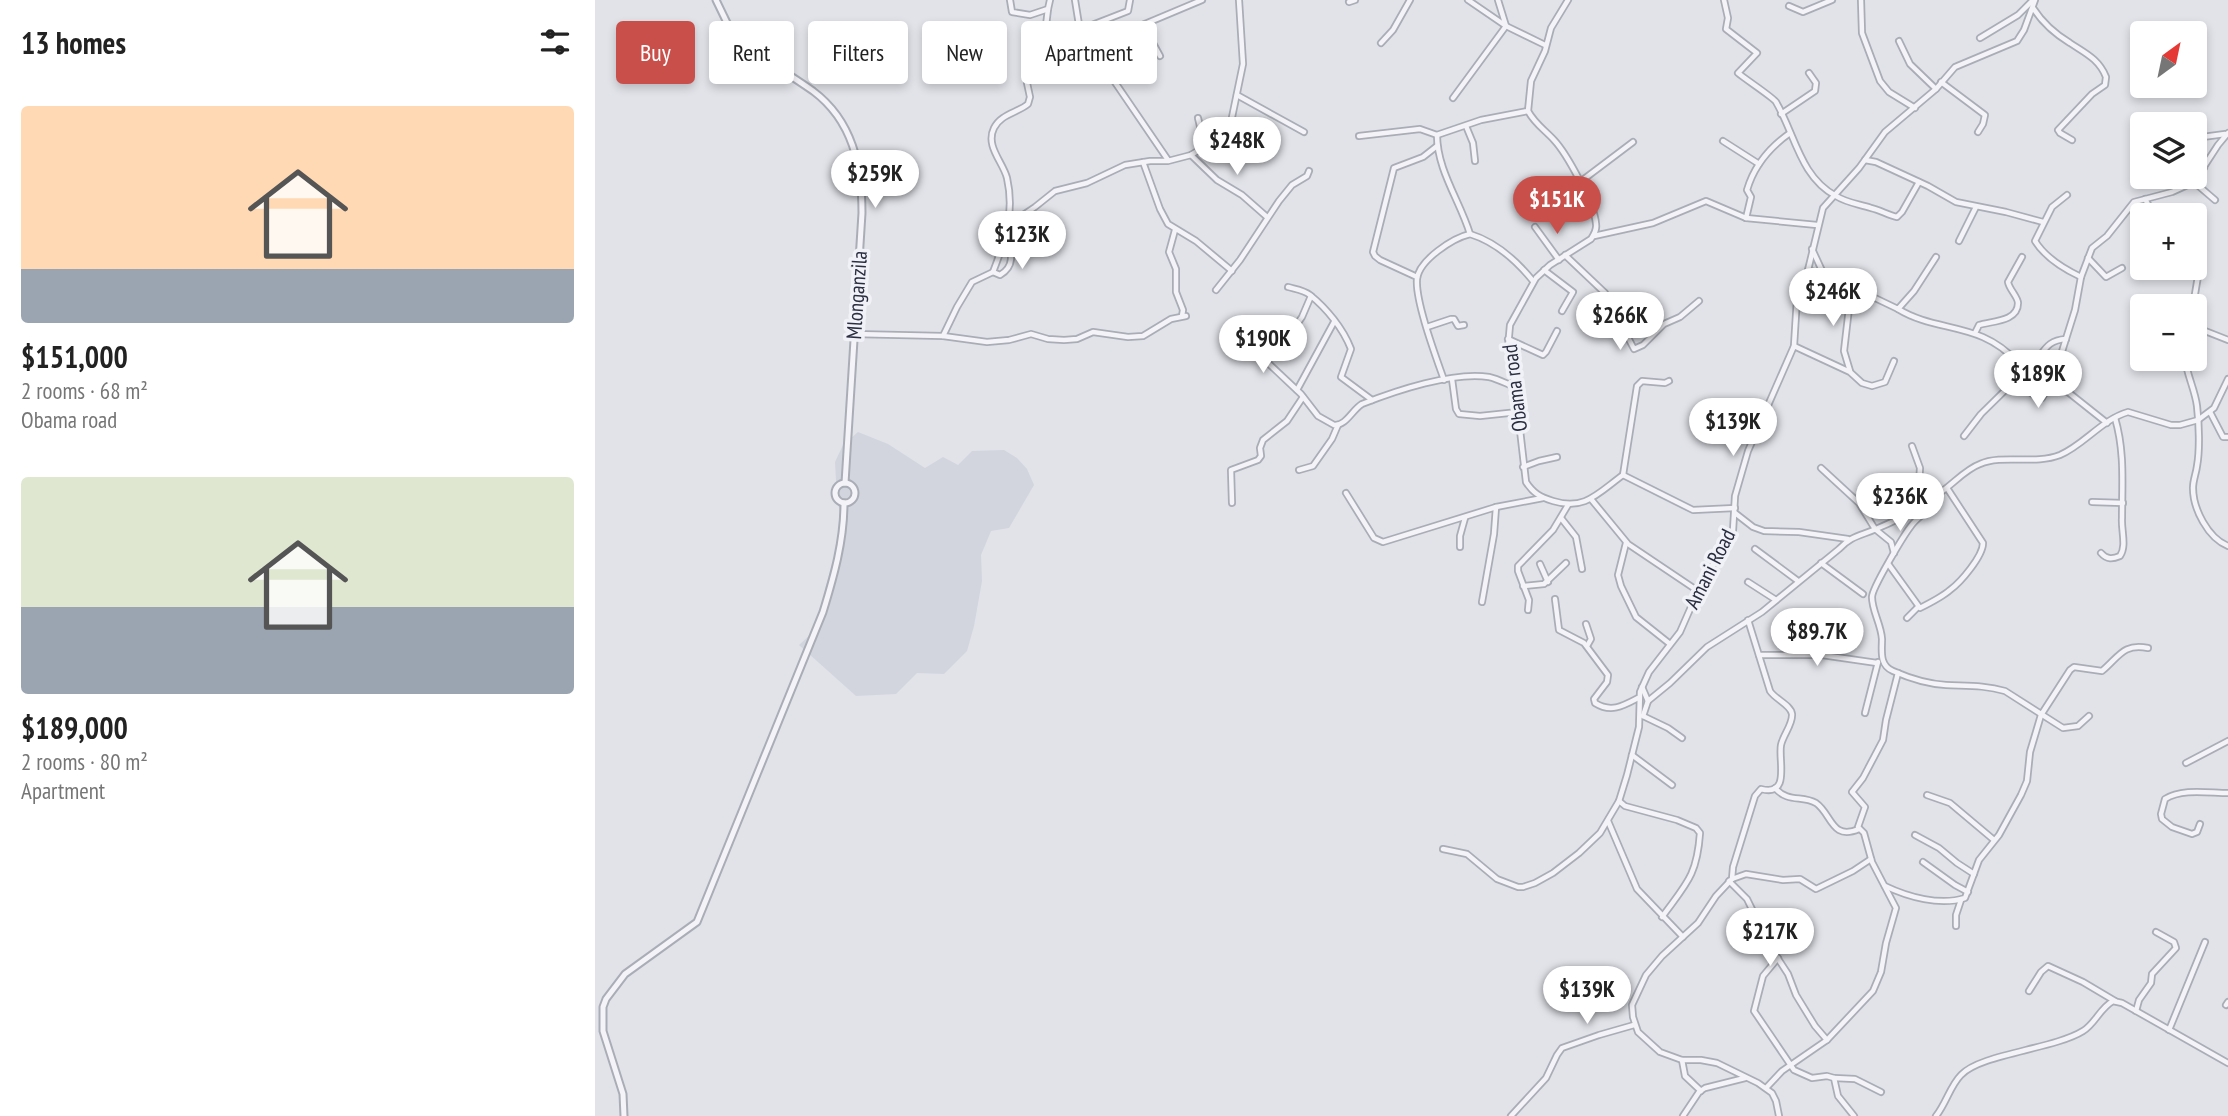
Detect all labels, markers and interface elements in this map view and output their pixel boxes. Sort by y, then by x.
chip: Buy [616,21,695,84]
chip: Rent [709,21,794,84]
chip: Filters [808,21,908,84]
chip: New [922,21,1007,84]
chip: Apartment [1021,21,1157,84]
north arrow [2130,21,2207,98]
map controls [2130,21,2207,371]
text: 13 homes [21,23,126,62]
icon: filters [536,23,574,61]
button: layers [2130,112,2207,189]
pin: $248K [1188,118,1286,177]
text: $248K [1209,125,1265,154]
pin: $259K [826,150,924,210]
icon: home [235,151,361,277]
text: $259K [847,158,903,187]
pin: $151K [1508,176,1606,236]
text: $151K [1529,184,1585,213]
button: + [2130,203,2207,280]
pin: $123K [973,212,1071,271]
text: $123K [994,219,1050,248]
street label: Mlonganzila [840,250,873,340]
pin: $246K [1784,268,1882,328]
text: $246K [1805,276,1861,305]
pin: $266K [1571,292,1669,352]
button: − [2130,294,2207,371]
text: $266K [1592,300,1648,329]
pin: $190K [1214,316,1312,375]
text: $190K [1235,323,1291,352]
text: $151,000 [21,337,128,376]
street label: Obama road [1496,343,1533,433]
pin: $189K [1989,350,2087,410]
text: $189K [2010,358,2066,387]
text: 2 rooms · 68 m² [21,376,148,405]
pin: $139K [1684,398,1782,458]
text: Obama road [21,405,117,434]
text: $139K [1705,406,1761,435]
pin: $236K [1851,474,1949,533]
text: $236K [1872,481,1928,510]
icon: home [235,522,361,648]
street label: Amani Road [1678,524,1741,613]
pin: $89.7K [1760,608,1874,668]
text: $89.7K [1787,616,1847,645]
text: $189,000 [21,708,128,747]
text: 2 rooms · 80 m² [21,747,148,776]
text: Apartment [21,776,105,805]
pin: $217K [1721,908,1819,968]
text: $217K [1742,916,1798,945]
pin: $139K [1538,967,1636,1026]
text: $139K [1559,974,1615,1003]

